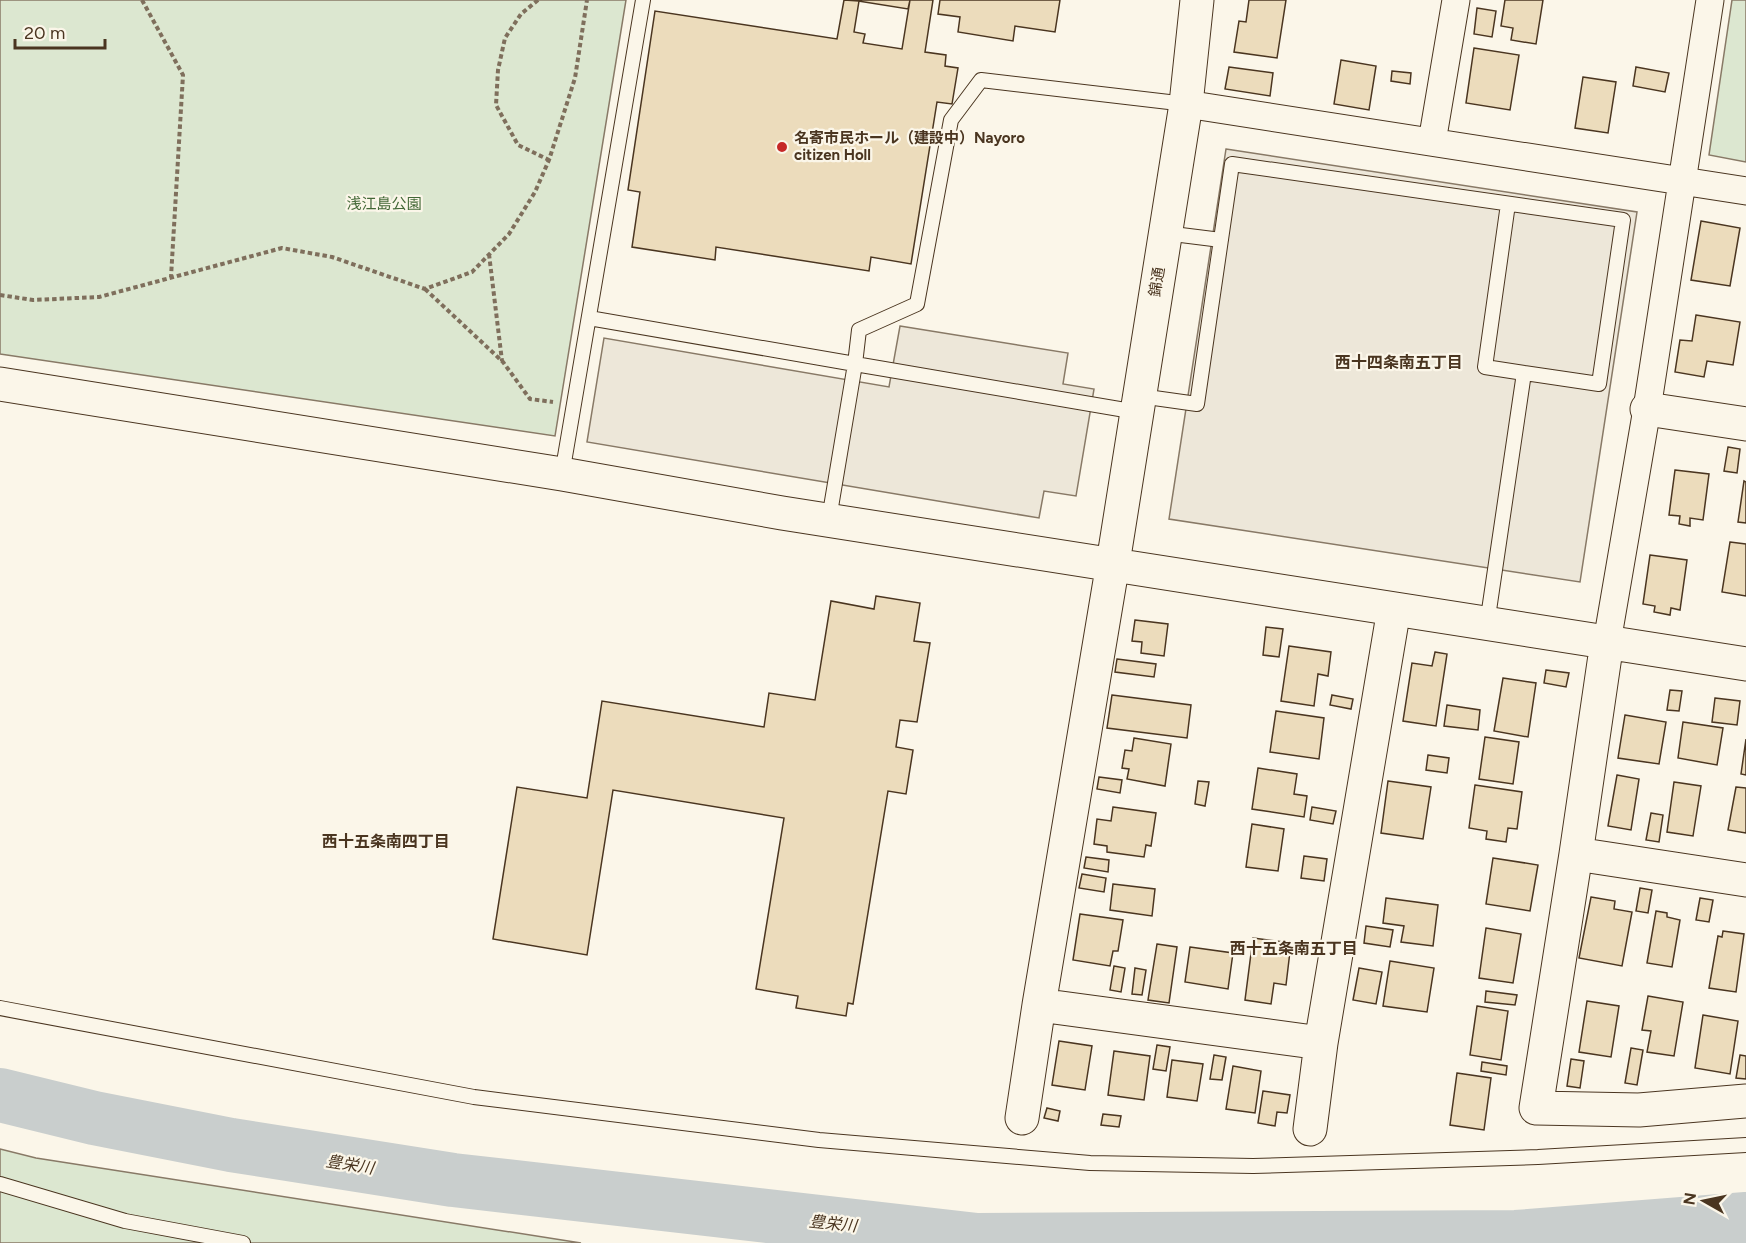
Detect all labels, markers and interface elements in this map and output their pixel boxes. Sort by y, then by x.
scale bar [15,12,105,50]
text: 20 m [24,22,65,44]
place label: 名寄市民ホール（建設中）Nayoro citizen Holl [794,129,1025,164]
marker: 名寄市民ホール（建設中）Nayoro citizen Holl [775,140,789,154]
park label: 浅江島公園 [346,195,422,213]
street label: 錦通 [1146,266,1168,298]
district label: 西十四条南五丁目 [1335,353,1463,372]
district label: 西十五条南四丁目 [322,832,450,851]
district label: 西十五条南五丁目 [1230,939,1358,958]
water label: 豊栄川 [325,1151,377,1178]
north arrow [1674,1171,1734,1231]
text: N [1679,1191,1700,1206]
water label: 豊栄川 [808,1212,860,1236]

